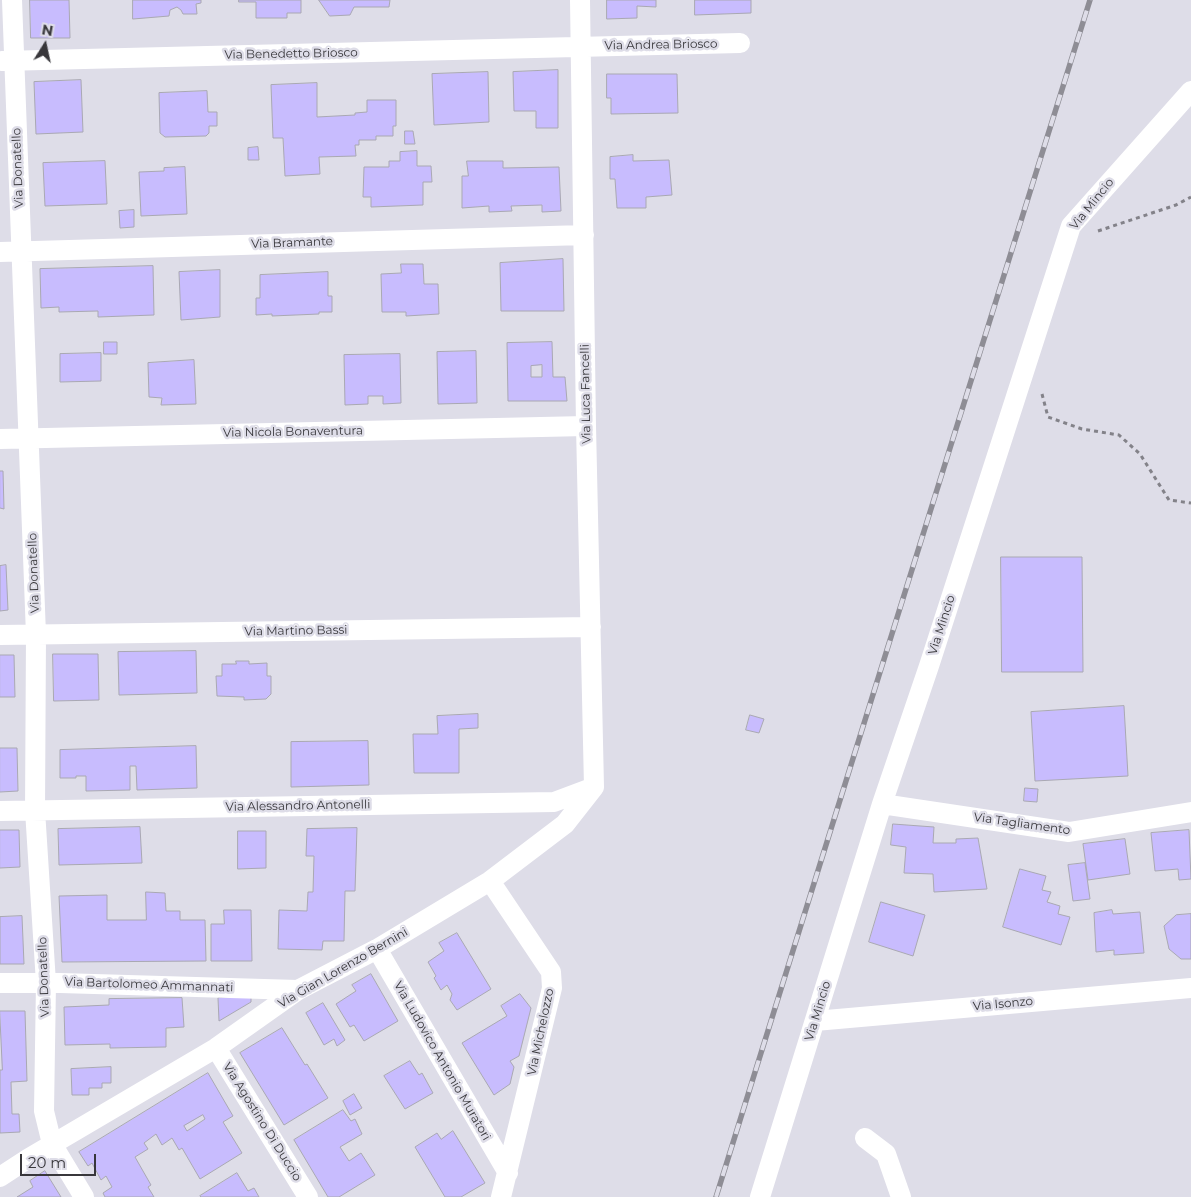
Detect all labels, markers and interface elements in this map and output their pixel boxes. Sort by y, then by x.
north arrow [20,20,70,70]
text: N [40,20,55,40]
street label: Via Andrea Briosco [604,37,718,53]
street label: Via Benedetto Briosco [224,46,358,62]
street label: Via Donatello [9,128,27,208]
street label: Via Mincio [1067,175,1117,233]
street label: Via Bramante [251,234,333,252]
street label: Via Luca Fancelli [578,344,594,444]
street label: Via Nicola Bonaventura [223,424,363,440]
street label: Via Donatello [25,533,43,613]
street label: Via Mincio [926,593,958,657]
street label: Via Martino Bassi [244,623,348,639]
street label: Via Alessandro Antonelli [225,798,371,814]
street label: Via Tagliamento [973,810,1071,838]
street label: Via Gian Lorenzo Bernini [276,925,410,1011]
street label: Via Donatello [35,937,53,1017]
street label: Via Bartolomeo Ammannati [64,975,234,995]
street label: Via Ludovico Antonio Muratori [390,979,494,1143]
street label: Via Mincio [802,979,834,1043]
street label: Via Michelozzo [525,987,557,1077]
street label: Via Isonzo [972,994,1034,1014]
street label: Via Agostino Di Duccio [220,1060,304,1184]
scale bar [22,1144,99,1176]
text: 20 m [28,1153,66,1172]

